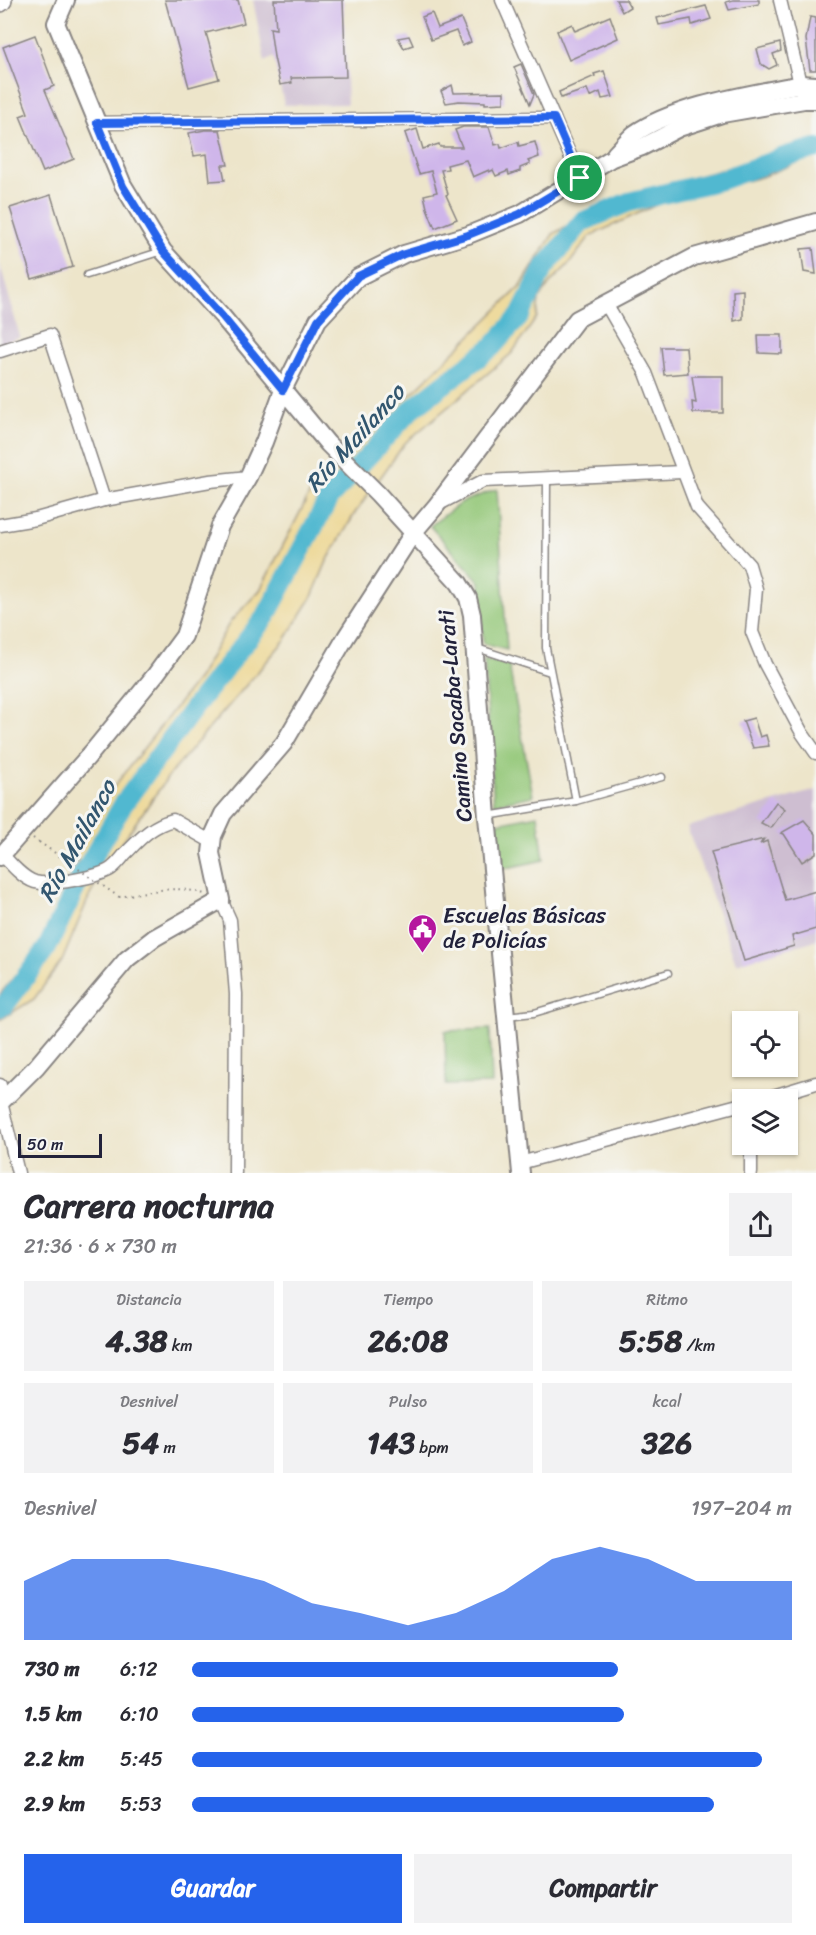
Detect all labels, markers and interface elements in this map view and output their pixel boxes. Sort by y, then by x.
pin [554,152,605,203]
icon: arrive [563,161,596,194]
water label: Río Mailanco [294,373,417,502]
street label: Camino Sacaba-Larati [426,607,484,824]
water label: Río Mailanco [26,770,129,910]
place label: Escuelas Básicas de Policías [443,896,607,960]
public building icon: Escuelas Básicas de Policías [406,912,438,954]
map controls [732,1011,798,1155]
button: locate [732,1011,798,1077]
button: layers [732,1089,798,1155]
text: 50 m [27,1130,63,1159]
scale bar [18,1131,102,1158]
text: Carrera nocturna [24,1177,274,1235]
button: share [729,1193,792,1256]
text: 21:36 · 6 × 730 m [24,1229,177,1264]
text: Distancia [116,1285,182,1314]
text: Tiempo [383,1285,433,1314]
text: Ritmo [646,1285,688,1314]
text: 4.38 [105,1314,168,1368]
text: 26:08 [368,1314,448,1368]
text: 5:58 [619,1314,682,1368]
text: km [168,1331,193,1360]
text: /km [682,1331,715,1360]
text: Desnivel [120,1387,178,1416]
text: Pulso [389,1387,427,1416]
text: kcal [652,1387,682,1416]
text: 54 [122,1416,159,1470]
text: 143 [367,1416,415,1470]
text: 326 [642,1416,692,1470]
text: m [159,1433,176,1462]
text: bpm [415,1433,449,1462]
text: Desnivel [24,1491,96,1526]
text: 197–204 m [691,1491,792,1526]
text: 730 m [24,1652,80,1687]
text: 6:12 [120,1652,158,1687]
text: 1.5 km [24,1697,82,1732]
text: 6:10 [120,1697,159,1732]
text: 2.2 km [24,1742,84,1777]
text: 5:45 [120,1742,163,1777]
text: 2.9 km [24,1787,85,1822]
text: 5:53 [120,1787,161,1822]
button: Guardar [24,1854,402,1923]
button: Compartir [414,1854,792,1923]

